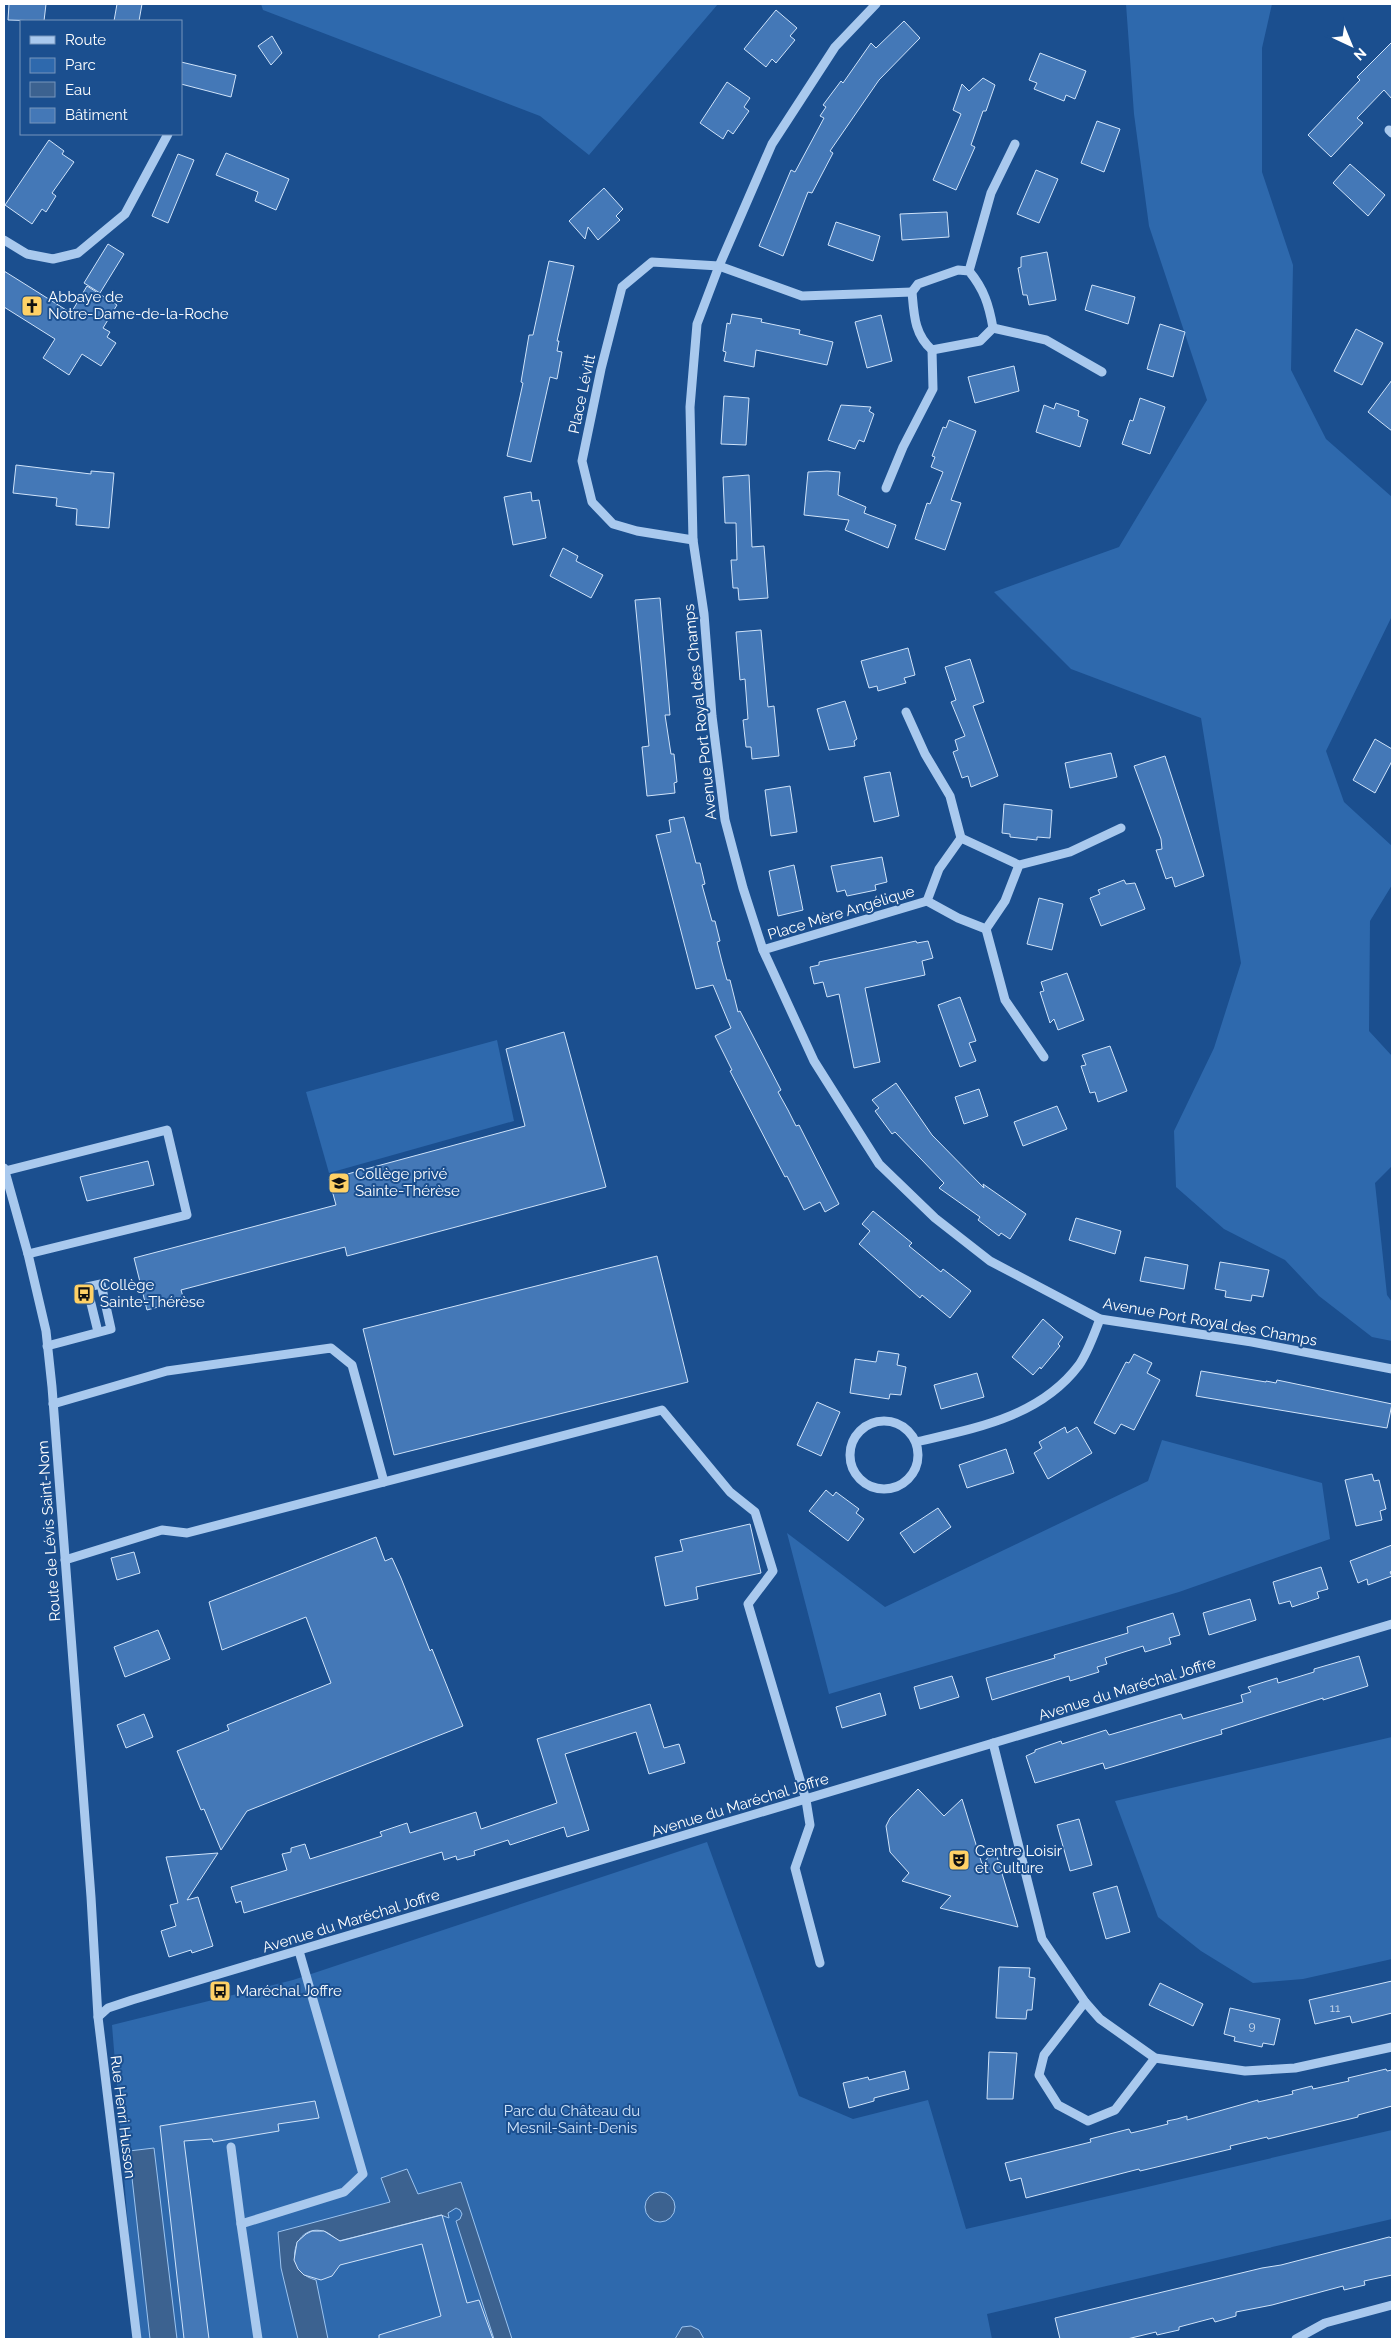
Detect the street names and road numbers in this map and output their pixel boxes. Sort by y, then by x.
street label: Place Lévitt [565,353,599,435]
street label: Avenue Port Royal des Champs [680,603,720,821]
street label: Place Mère Angélique [765,882,917,944]
street label: Avenue Port Royal des Champs [1102,1294,1318,1350]
street label: Route de Lévis Saint-Nom [34,1440,64,1622]
street label: Avenue du Maréchal Joffre [1036,1653,1218,1725]
street label: Avenue du Maréchal Joffre [649,1769,831,1841]
street label: Avenue du Maréchal Joffre [260,1885,442,1957]
street label: Rue Henri Husson [106,2054,140,2180]

